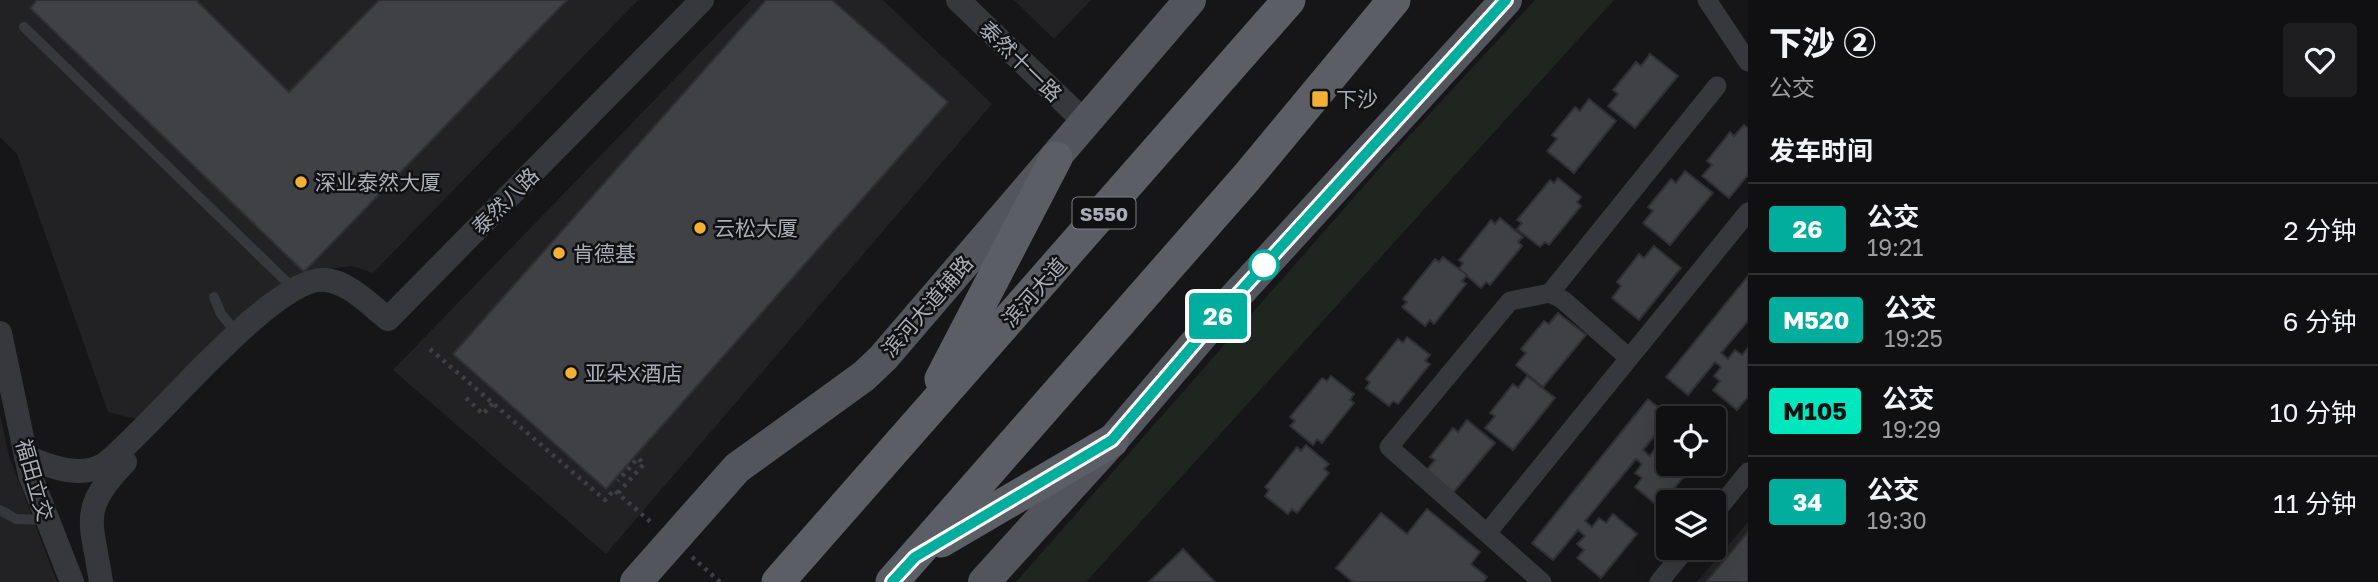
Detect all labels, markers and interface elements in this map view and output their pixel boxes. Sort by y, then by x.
street label: 泰然十一路 [974,15,1068,107]
text: 下沙 ② [1769,23,1876,62]
button: heart [2283,23,2357,97]
text: 公交 [1769,73,1815,101]
place label: 下沙 [1336,86,1378,112]
marker: 下沙 [1310,89,1330,109]
text: 发车时间 [1769,135,1873,166]
street label: 泰然八路 [466,162,544,240]
place label: 深业泰然大厦 [315,169,441,195]
marker: 深业泰然大厦 [293,174,309,190]
road number: S550 [1072,197,1136,228]
text: 公交 [1867,201,1919,232]
text: 26 [1793,214,1822,243]
place label: 云松大厦 [714,215,798,241]
text: 2 分钟 [2283,215,2357,246]
marker: 云松大厦 [692,220,708,236]
text: 19:21 [1867,233,1923,261]
place label: 肯德基 [573,240,636,266]
marker: 肯德基 [551,245,567,261]
street label: 滨河大道辅路 [876,250,978,362]
unlabelled marker [1249,250,1279,280]
street label: 滨河大道 [996,252,1072,332]
text: 公交 [1884,292,1936,323]
line badge: 26 [1186,293,1250,339]
text: 26 [1203,301,1233,330]
text: M520 [1783,305,1849,334]
text: 6 分钟 [2283,306,2357,337]
text: 19:25 [1884,324,1943,352]
place label: 亚朵X酒店 [585,360,683,386]
marker: 亚朵X酒店 [563,365,579,381]
text: 公交 [1882,383,1934,414]
text: M105 [1783,396,1847,425]
text: 10 分钟 [2270,397,2357,428]
map controls [1656,406,1726,560]
button: locate [1656,406,1726,476]
text: 19:29 [1882,415,1941,443]
street label: 福田立交 [11,436,59,524]
text: 公交 [1867,474,1919,505]
text: 34 [1793,487,1822,516]
text: 11 分钟 [2273,488,2357,519]
button: layers [1656,490,1726,560]
text: 19:30 [1867,506,1927,534]

